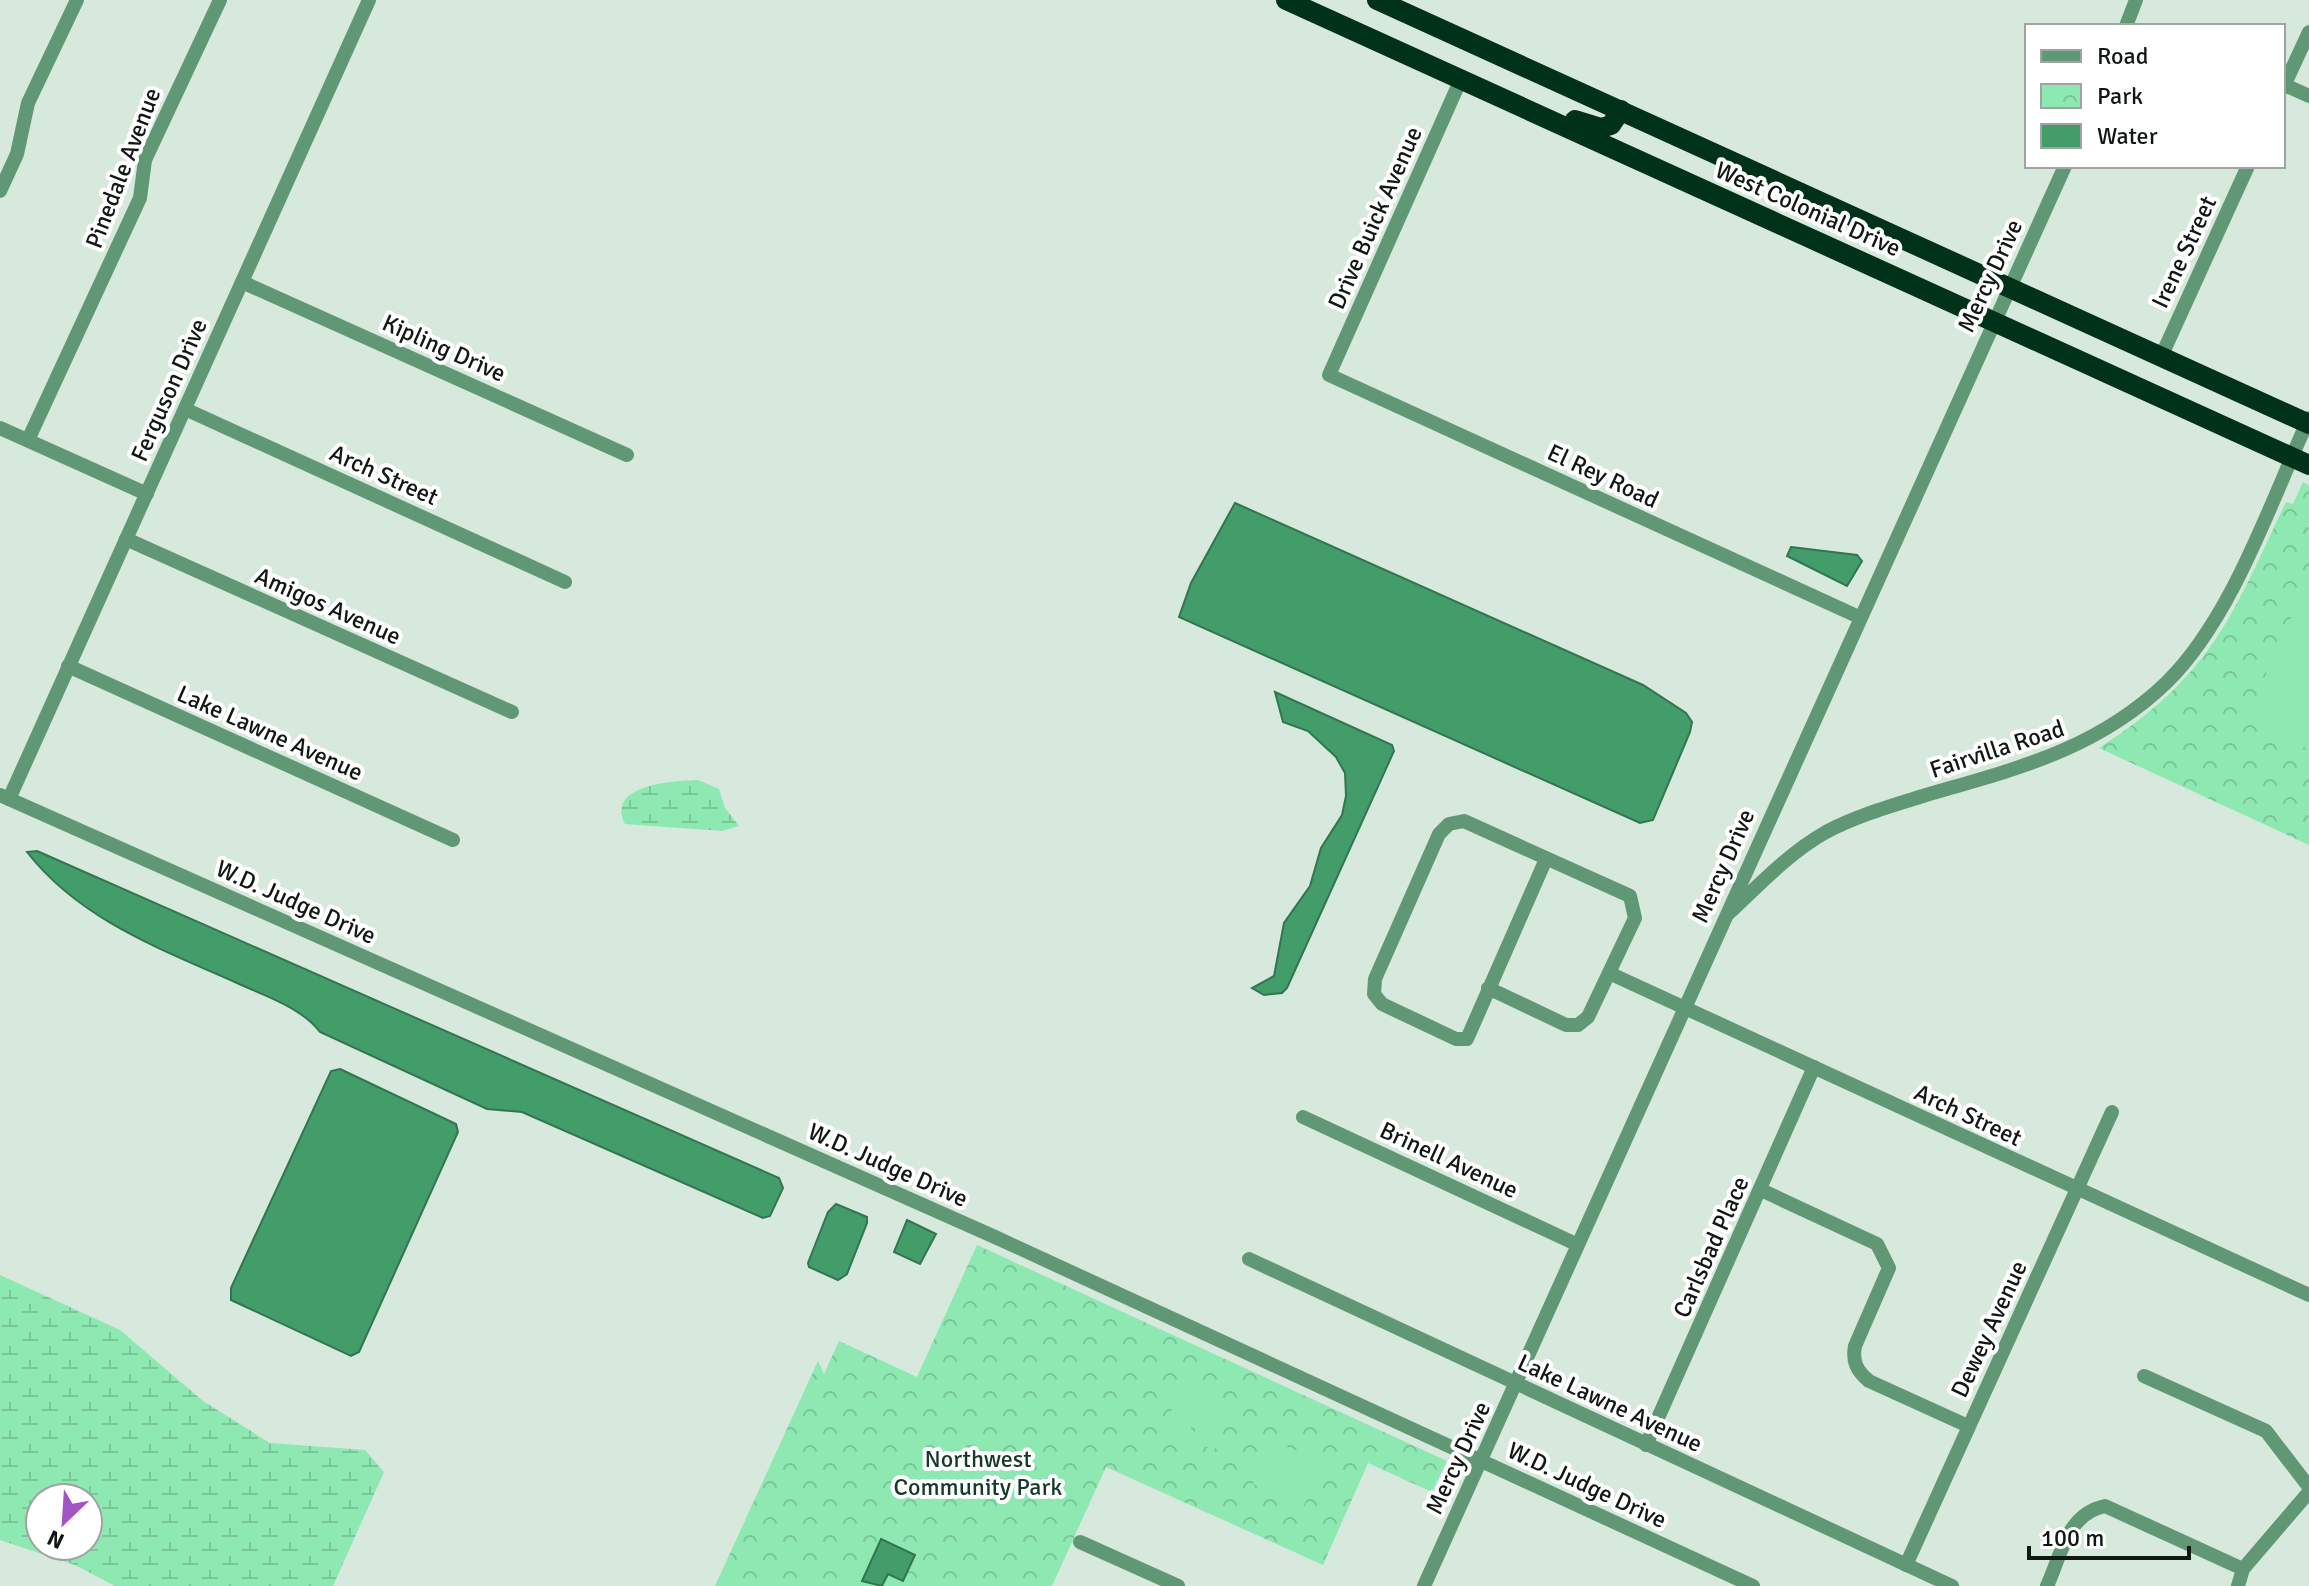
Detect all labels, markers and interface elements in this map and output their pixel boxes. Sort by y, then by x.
legend [2025,24,2285,168]
text: Road [2097,41,2148,71]
text: Park [2097,81,2143,111]
street label: Pinedale Avenue [79,84,167,252]
text: Water [2097,121,2158,151]
street label: Drive Buick Avenue [1321,122,1429,314]
street label: West Colonial Drive [1711,155,1905,263]
street label: Irene Street [2145,191,2223,313]
street label: Mercy Drive [1951,215,2029,337]
street label: Kipling Drive [378,308,510,388]
street label: Ferguson Drive [124,314,214,466]
street label: El Rey Road [1542,437,1664,515]
street label: Arch Street [325,438,443,512]
street label: Amigos Avenue [250,561,406,651]
street label: Lake Lawne Avenue [172,679,368,787]
street label: Fairvilla Road [1926,713,2068,785]
street label: Mercy Drive [1685,805,1761,927]
street label: W.D. Judge Drive [211,853,381,951]
street label: Arch Street [1909,1077,2027,1153]
street label: Brinell Avenue [1375,1115,1523,1205]
street label: W.D. Judge Drive [803,1116,973,1214]
street label: Carlsbad Place [1666,1172,1756,1322]
street label: Dewey Avenue [1944,1256,2034,1402]
street label: Lake Lawne Avenue [1513,1347,1707,1459]
street label: Mercy Drive [1419,1397,1497,1519]
street label: W.D. Judge Drive [1503,1435,1671,1535]
park label: Northwest Community Park [894,1444,1062,1502]
north arrow [24,1482,104,1562]
scale bar [2029,1510,2189,1560]
text: 100 m [2041,1523,2104,1553]
text: N [43,1524,68,1555]

